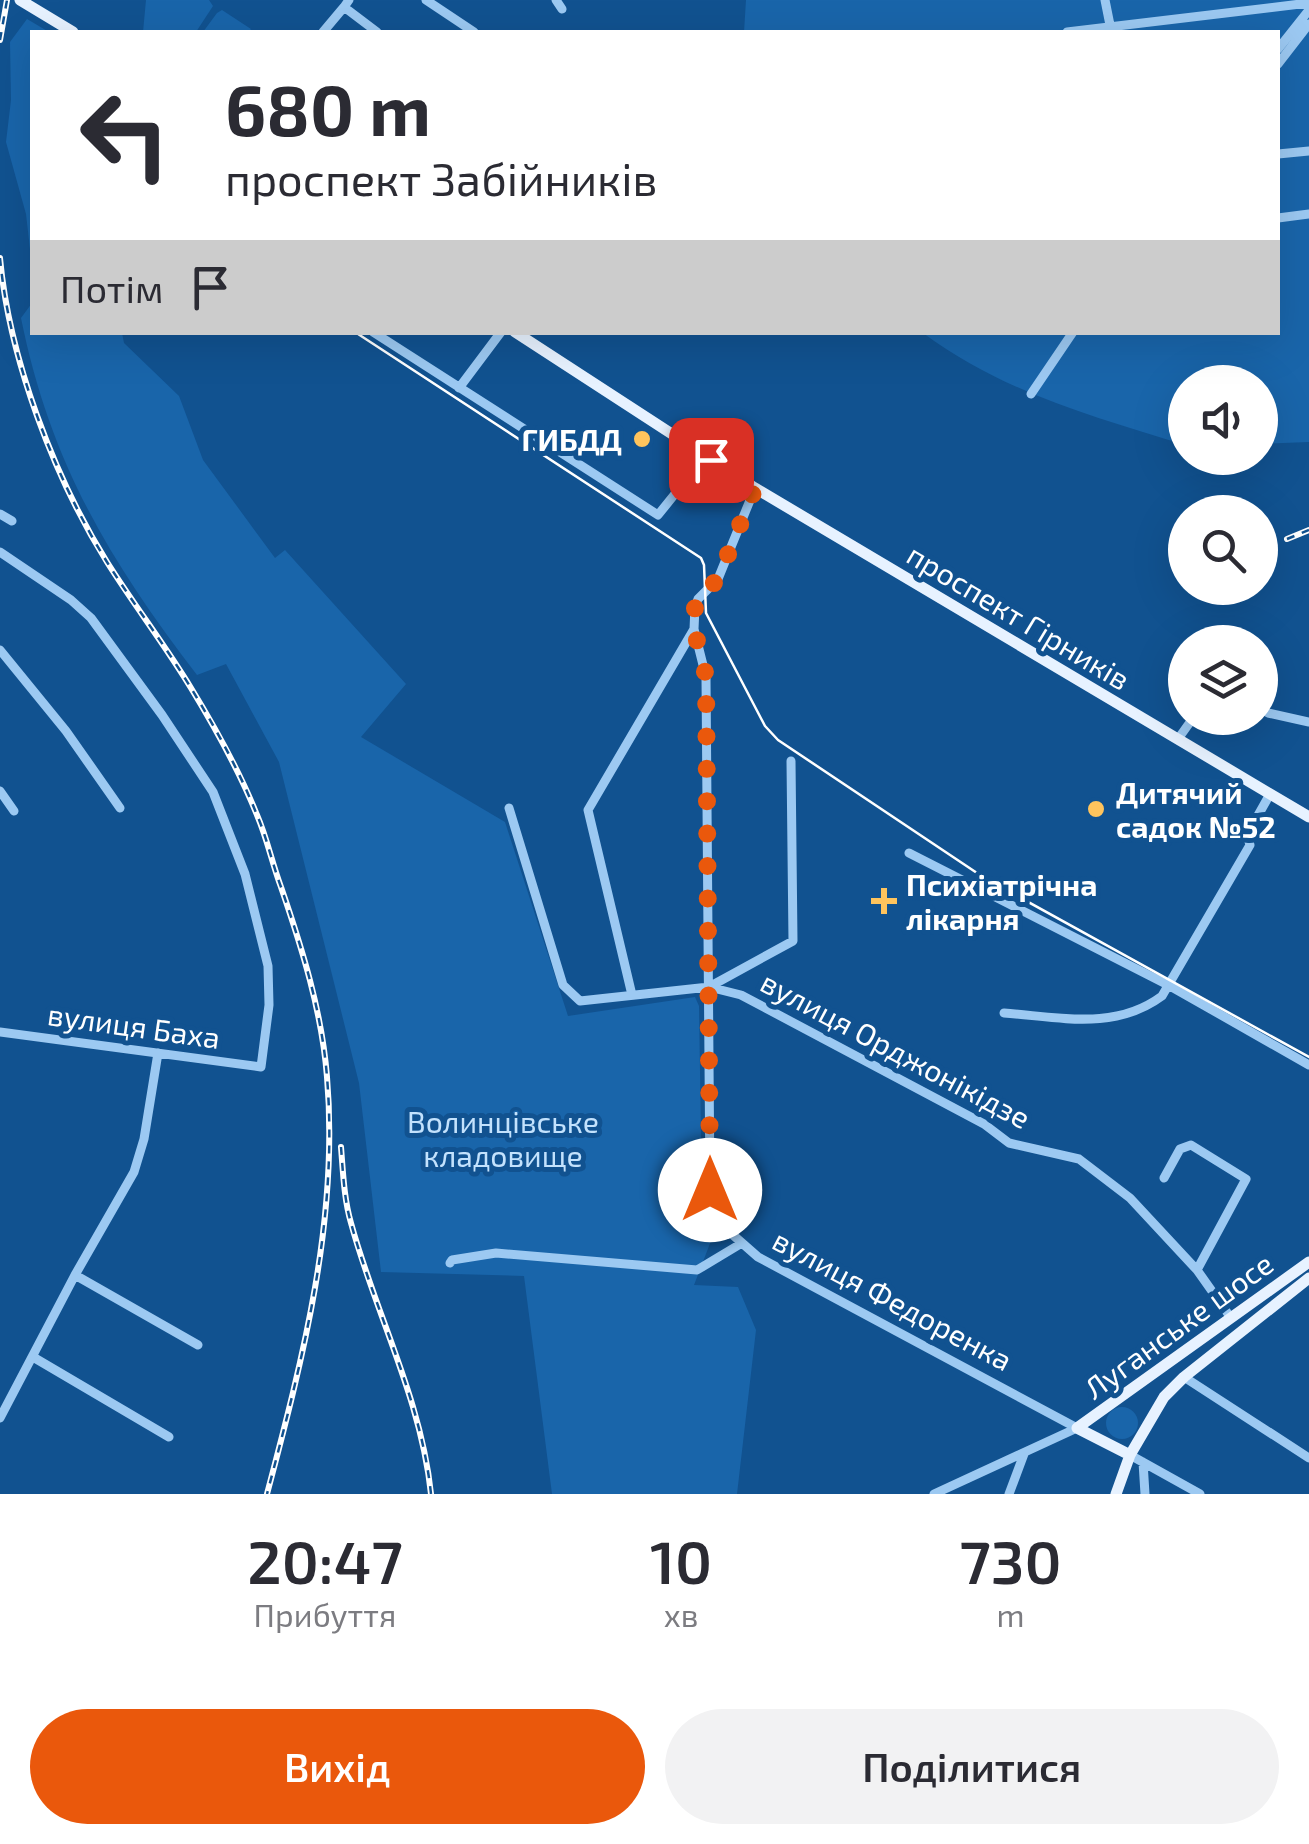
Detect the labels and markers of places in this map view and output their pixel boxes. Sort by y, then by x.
pin [669,418,754,503]
place label: ГИБДД [522,421,622,457]
marker: ГИБДД [631,428,653,450]
place label: Дитячий садок №52 [1116,774,1276,844]
marker: Дитячий садок №52 [1085,798,1107,820]
place label: Психіатрічна лікарня [906,866,1097,936]
marker: Психіатрічна лікарня [871,888,897,914]

